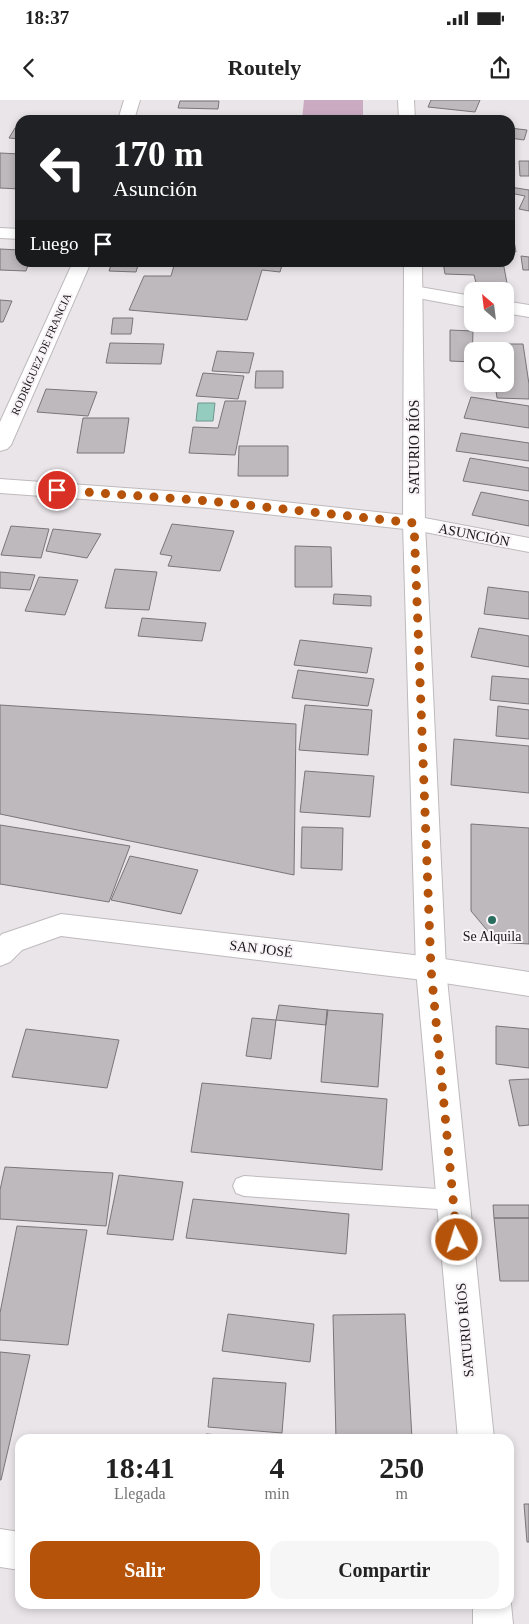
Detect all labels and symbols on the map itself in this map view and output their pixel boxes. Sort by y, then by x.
north arrow [464,282,514,332]
street label: RODRÍGUEZ DE FRANCIA [9,291,73,417]
street label: SATURIO RÍOS [406,400,422,494]
pin [36,469,78,511]
street label: ASUNCIÓN [437,520,511,549]
marker: Se Alquila [486,914,498,926]
place label: Se Alquila [463,929,522,944]
street label: SAN JOSÉ [229,937,294,960]
position arrow [430,1213,482,1265]
street label: SATURIO RÍOS [452,1282,477,1378]

